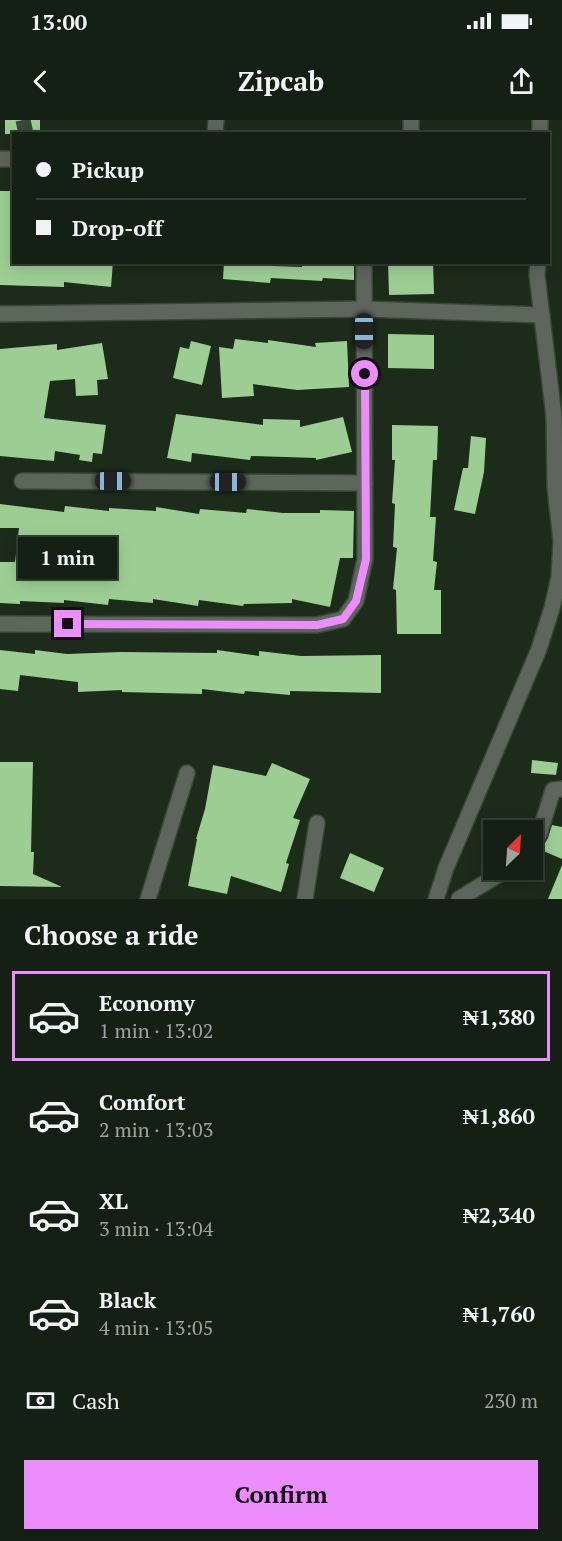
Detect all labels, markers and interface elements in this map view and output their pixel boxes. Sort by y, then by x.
text: 13:00 [30,7,87,36]
text: Zipcab [238,63,324,99]
icon: back [24,65,57,98]
icon: share [505,65,538,98]
text: Pickup [72,155,144,184]
text: Drop-off [72,213,163,242]
car [355,313,373,349]
route start [351,360,378,387]
car [95,472,131,490]
car [210,473,246,491]
callout: 1 min [19,537,118,579]
text: 1 min [40,544,95,571]
route end [54,610,81,637]
north arrow [483,820,543,880]
map controls [483,820,543,880]
text: Choose a ride [24,917,199,953]
text: Economy [99,988,195,1017]
icon: car [27,989,81,1043]
text: ₦1,380 [463,1002,535,1031]
text: 1 min · 13:02 [99,1017,213,1044]
text: Comfort [99,1087,185,1116]
icon: car [27,1088,81,1142]
text: ₦1,860 [463,1101,535,1130]
text: 2 min · 13:03 [99,1116,213,1143]
text: XL [99,1186,128,1215]
icon: car [27,1187,81,1241]
text: ₦2,340 [463,1200,535,1229]
text: 3 min · 13:04 [99,1215,213,1242]
text: Black [99,1285,156,1314]
icon: car [27,1286,81,1340]
text: ₦1,760 [463,1299,535,1328]
text: 4 min · 13:05 [99,1314,213,1341]
icon: cash [24,1384,57,1417]
text: Cash [72,1386,120,1415]
text: 230 m [484,1387,538,1414]
button: Confirm [24,1460,538,1529]

